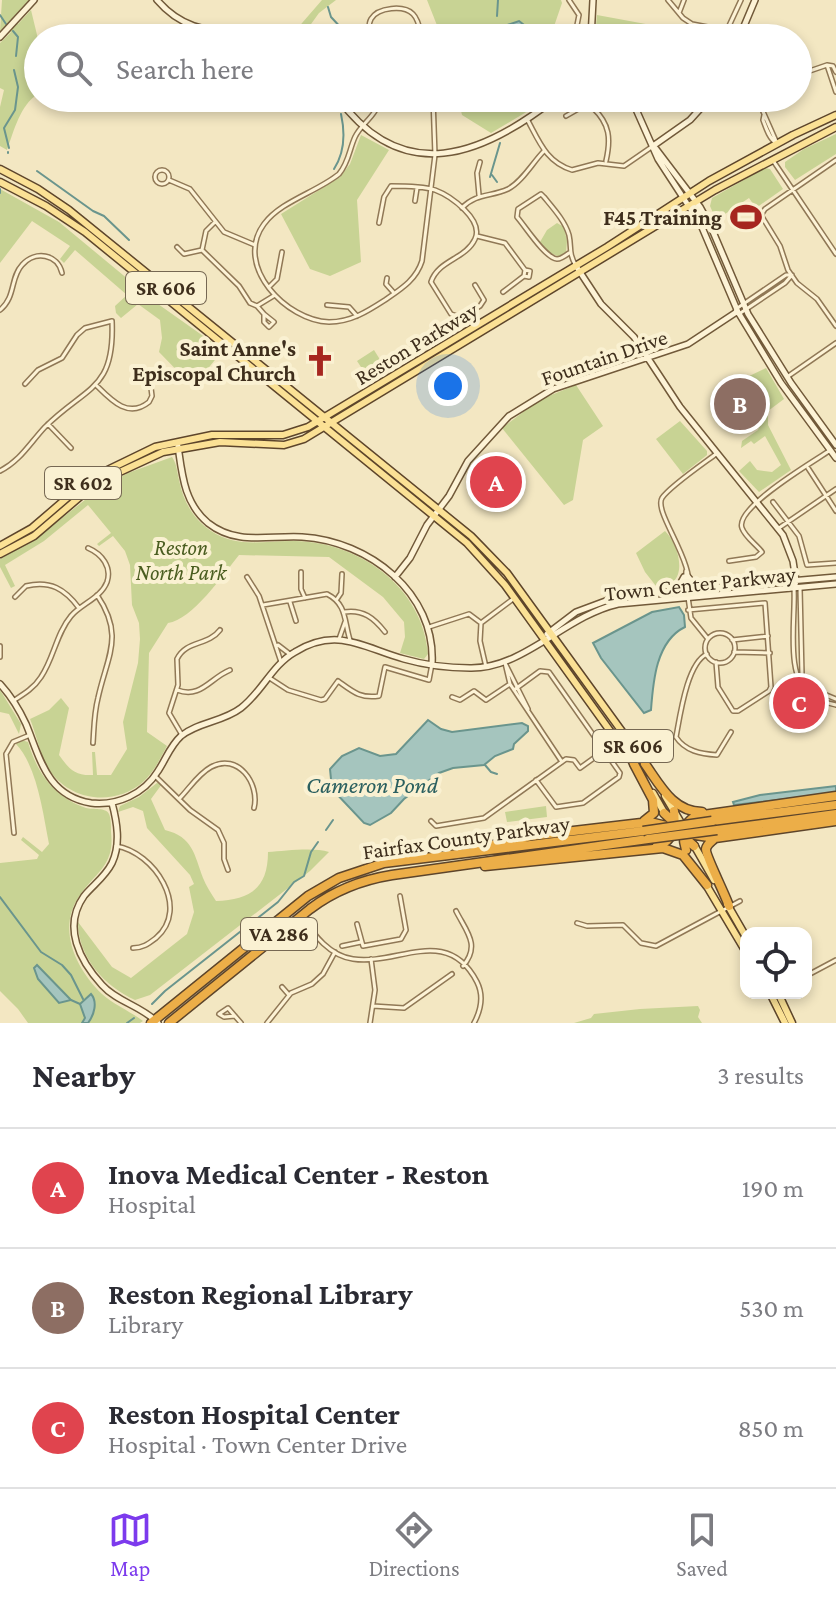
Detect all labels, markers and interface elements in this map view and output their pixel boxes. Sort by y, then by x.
search box [24,24,812,112]
icon: search [52,46,96,90]
text: Search here [116,52,254,85]
sports icon: F45 Training [729,200,763,234]
place label: F45 Training [603,205,722,230]
road number: SR 606 [126,272,206,304]
street label: Reston Parkway [350,296,483,390]
street label: Fountain Drive [538,324,670,391]
place label: Saint Anne's Episcopal Church [132,336,296,386]
church icon: Saint Anne's Episcopal Church [303,344,337,378]
your location [428,366,468,406]
pin: B [714,374,766,434]
pin: A [470,452,522,512]
road number: SR 602 [45,467,121,499]
park label: Reston North Park [136,535,228,585]
street label: Town Center Parkway [603,561,798,606]
pin: C [773,673,825,733]
road number: SR 606 [593,730,673,762]
water label: Cameron Pond [306,771,439,798]
street label: Fairfax County Parkway [361,810,572,864]
road number: VA 286 [241,918,317,950]
map controls [740,927,812,999]
button: locate [740,927,812,999]
text: Nearby [32,1057,135,1094]
text: 3 results [717,1061,804,1090]
text: Inova Medical Center - Reston [108,1157,489,1190]
text: A [50,1174,66,1203]
text: 190 m [742,1174,804,1203]
text: Hospital [108,1190,196,1219]
text: Reston Regional Library [108,1277,413,1310]
text: B [50,1294,66,1323]
text: 530 m [739,1294,804,1323]
text: Library [108,1310,183,1339]
text: Reston Hospital Center [108,1397,400,1430]
text: C [50,1414,66,1443]
text: 850 m [738,1414,804,1443]
text: Hospital · Town Center Drive [108,1430,407,1459]
tab: Map [108,1508,152,1581]
tab: Directions [369,1508,460,1581]
tab: Saved [676,1508,728,1581]

